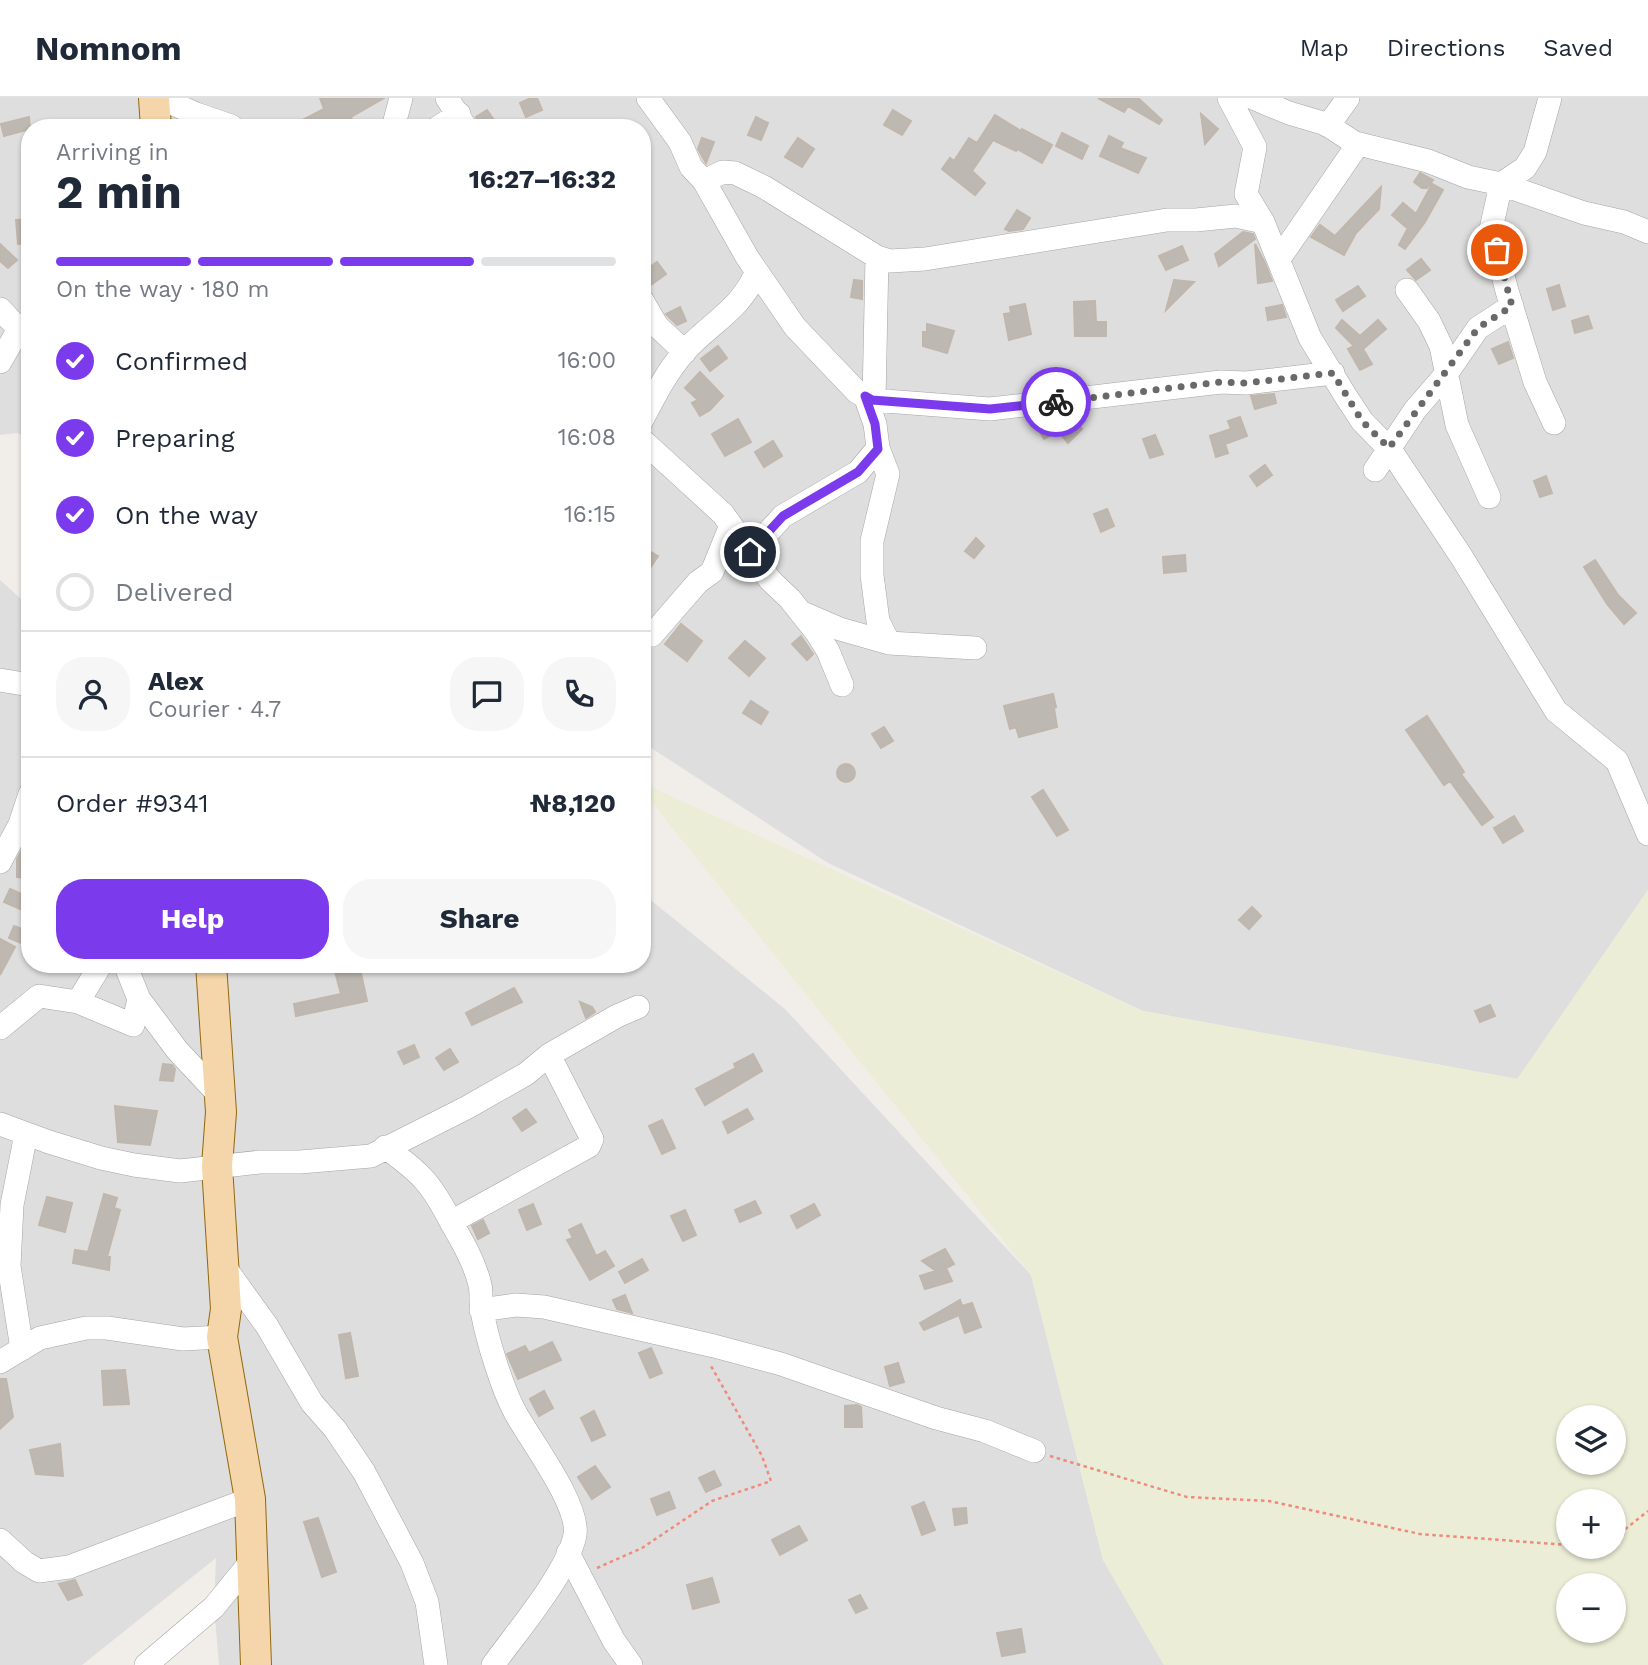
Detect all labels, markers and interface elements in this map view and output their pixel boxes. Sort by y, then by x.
text: Nomnom [35,29,181,68]
text: Map [1300,34,1349,62]
text: Directions [1387,34,1505,62]
text: Saved [1543,34,1613,62]
text: Arriving in [56,139,169,166]
text: 16:27–16:32 [469,164,616,194]
text: 2 min [56,165,182,219]
pin [1467,220,1527,280]
icon: bag [1478,231,1516,269]
text: On the way · 180 m [56,276,269,303]
icon: check [56,342,94,380]
text: Confirmed [115,346,248,376]
text: 16:00 [558,347,616,374]
courier [1021,367,1091,437]
icon: bike [1037,383,1075,421]
icon: check [56,419,94,457]
text: Preparing [115,423,235,453]
text: 16:08 [558,424,616,451]
icon: check [56,496,94,534]
text: On the way [115,500,258,530]
text: 16:15 [564,501,616,528]
pin [720,522,780,582]
icon: home [731,533,769,571]
text: Delivered [115,577,234,607]
button: person [56,657,130,731]
button: chat [450,657,524,731]
button: phone [542,657,616,731]
text: Alex [148,666,204,696]
text: Courier · 4.7 [148,696,281,723]
text: Order #9341 [56,788,209,818]
text: ₦8,120 [530,788,616,818]
button: Help [56,879,329,959]
button: Share [343,879,616,959]
map controls [1556,1405,1626,1643]
button: layers [1556,1405,1626,1475]
button: + [1556,1489,1626,1559]
button: − [1556,1573,1626,1643]

